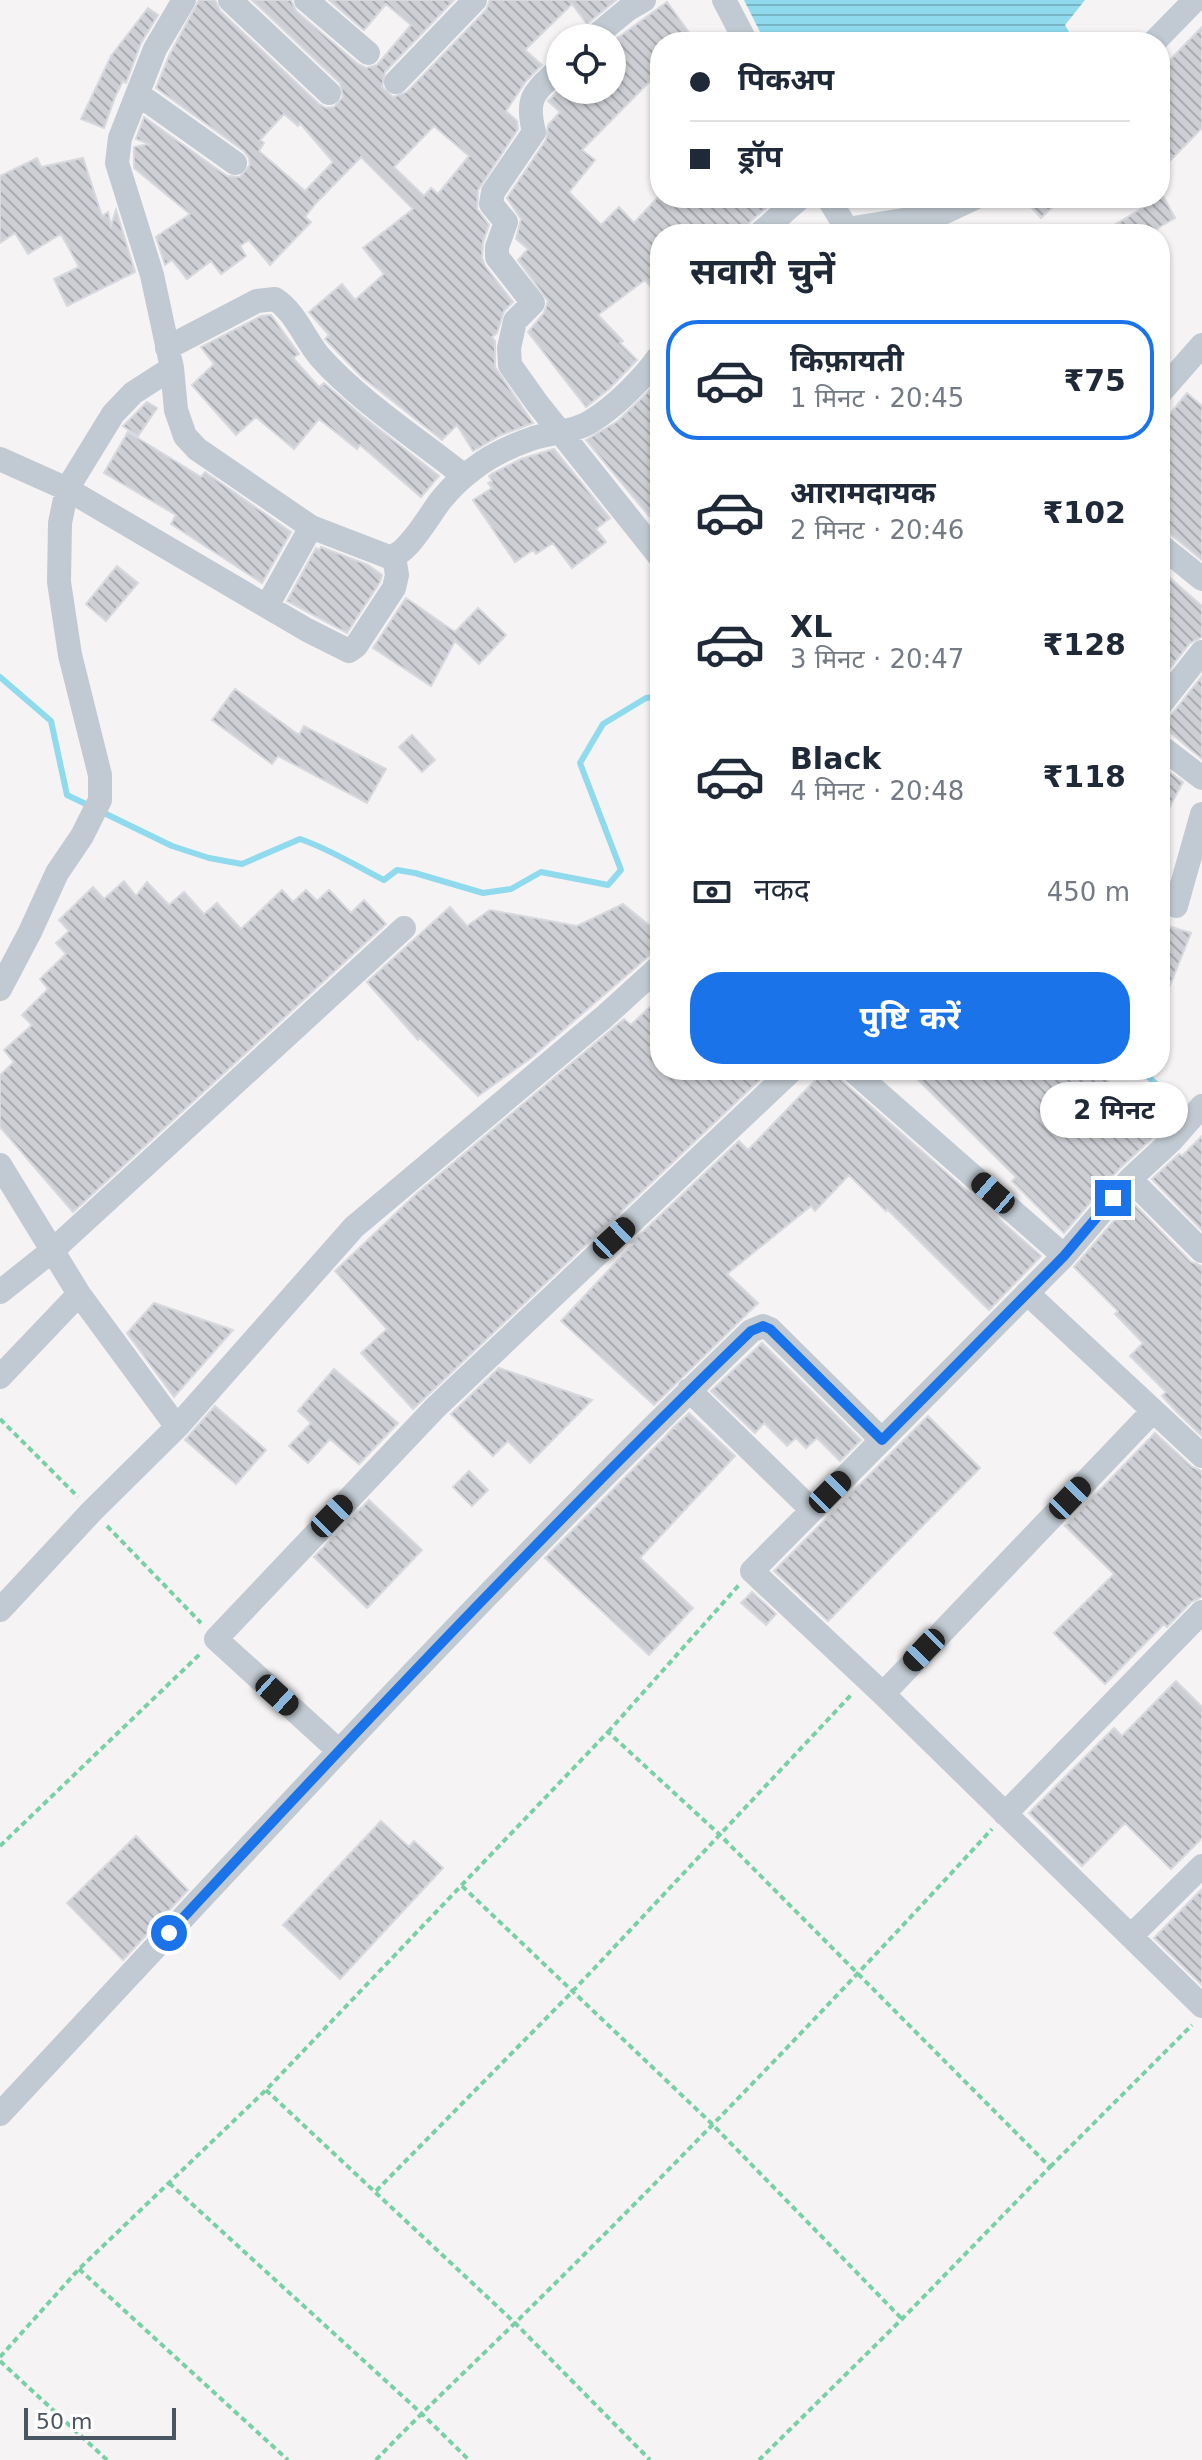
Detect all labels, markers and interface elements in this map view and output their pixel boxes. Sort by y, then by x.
map controls [546,24,626,104]
button: locate [546,24,626,104]
text: पिकअप [738,62,834,97]
text: ड्रॉप [738,139,782,174]
text: सवारी चुनें [690,251,835,292]
text: किफ़ायती [790,343,904,378]
icon: car [694,344,766,416]
text: ₹75 [1063,363,1126,398]
text: 1 मिनट · 20:45 [790,383,964,413]
text: आरामदायक [790,475,936,510]
icon: car [694,476,766,548]
text: ₹102 [1043,495,1126,530]
text: 2 मिनट · 20:46 [790,515,964,545]
icon: car [694,608,766,680]
text: XL [790,609,832,644]
text: ₹128 [1043,627,1126,662]
text: 3 मिनट · 20:47 [790,644,964,674]
icon: car [694,740,766,812]
text: Black [790,741,881,776]
text: ₹118 [1043,759,1126,794]
text: 4 मिनट · 20:48 [790,776,964,806]
icon: cash [690,870,734,914]
text: नकद [754,872,810,907]
text: 450 m [1047,877,1130,907]
button: पुष्टि करें [690,972,1130,1064]
callout: 2 मिनट [1039,1082,1187,1138]
text: 2 मिनट [1073,1095,1155,1125]
car [967,1168,1019,1218]
route end [1095,1180,1131,1216]
car [588,1213,640,1263]
car [805,1467,855,1517]
car [1045,1472,1095,1524]
car [307,1490,357,1542]
car [899,1624,949,1676]
car [251,1670,303,1720]
route start [151,1915,187,1951]
scale bar [24,2404,176,2440]
text: 50 m [36,2409,92,2434]

